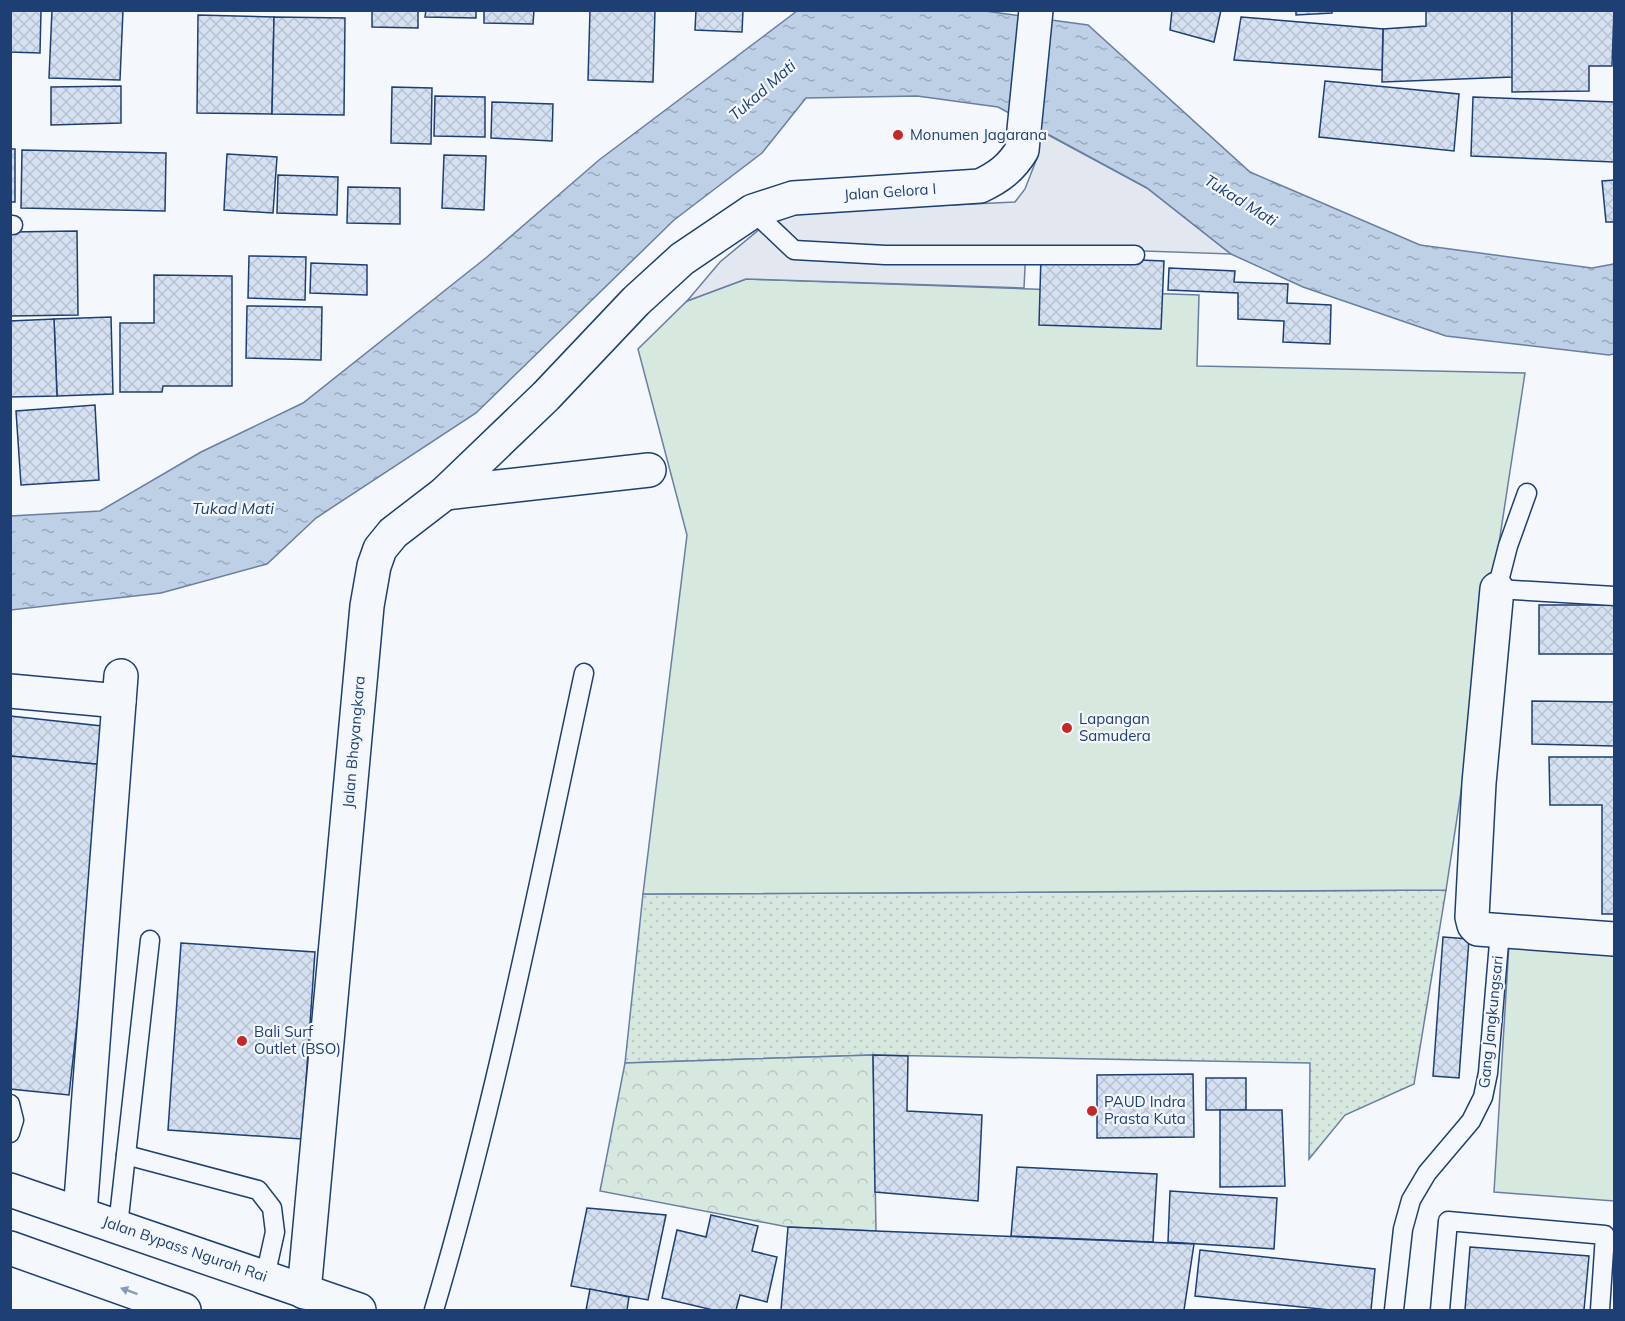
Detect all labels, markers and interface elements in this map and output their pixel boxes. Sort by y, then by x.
water label: Tukad Mati [724,55,800,124]
place label: Monumen Jagarana [910,125,1047,144]
marker: Monumen Jagarana [891,128,905,142]
water label: Tukad Mati [1201,170,1281,230]
street label: Jalan Gelora I [843,179,937,204]
water label: Tukad Mati [192,498,274,518]
street label: Jalan Bhayangkara [338,675,369,809]
place label: Lapangan Samudera [1079,709,1151,745]
marker: Lapangan Samudera [1060,721,1074,735]
street label: Gang Jangkungsari [1474,955,1507,1089]
place label: Bali Surf Outlet (BSO) [254,1022,341,1058]
marker: Bali Surf Outlet (BSO) [235,1034,249,1048]
place label: PAUD Indra Prasta Kuta [1104,1092,1186,1128]
marker: PAUD Indra Prasta Kuta [1085,1104,1099,1118]
street label: Jalan Bypass Ngurah Rai [100,1211,270,1286]
one-way arrow [120,1285,138,1295]

